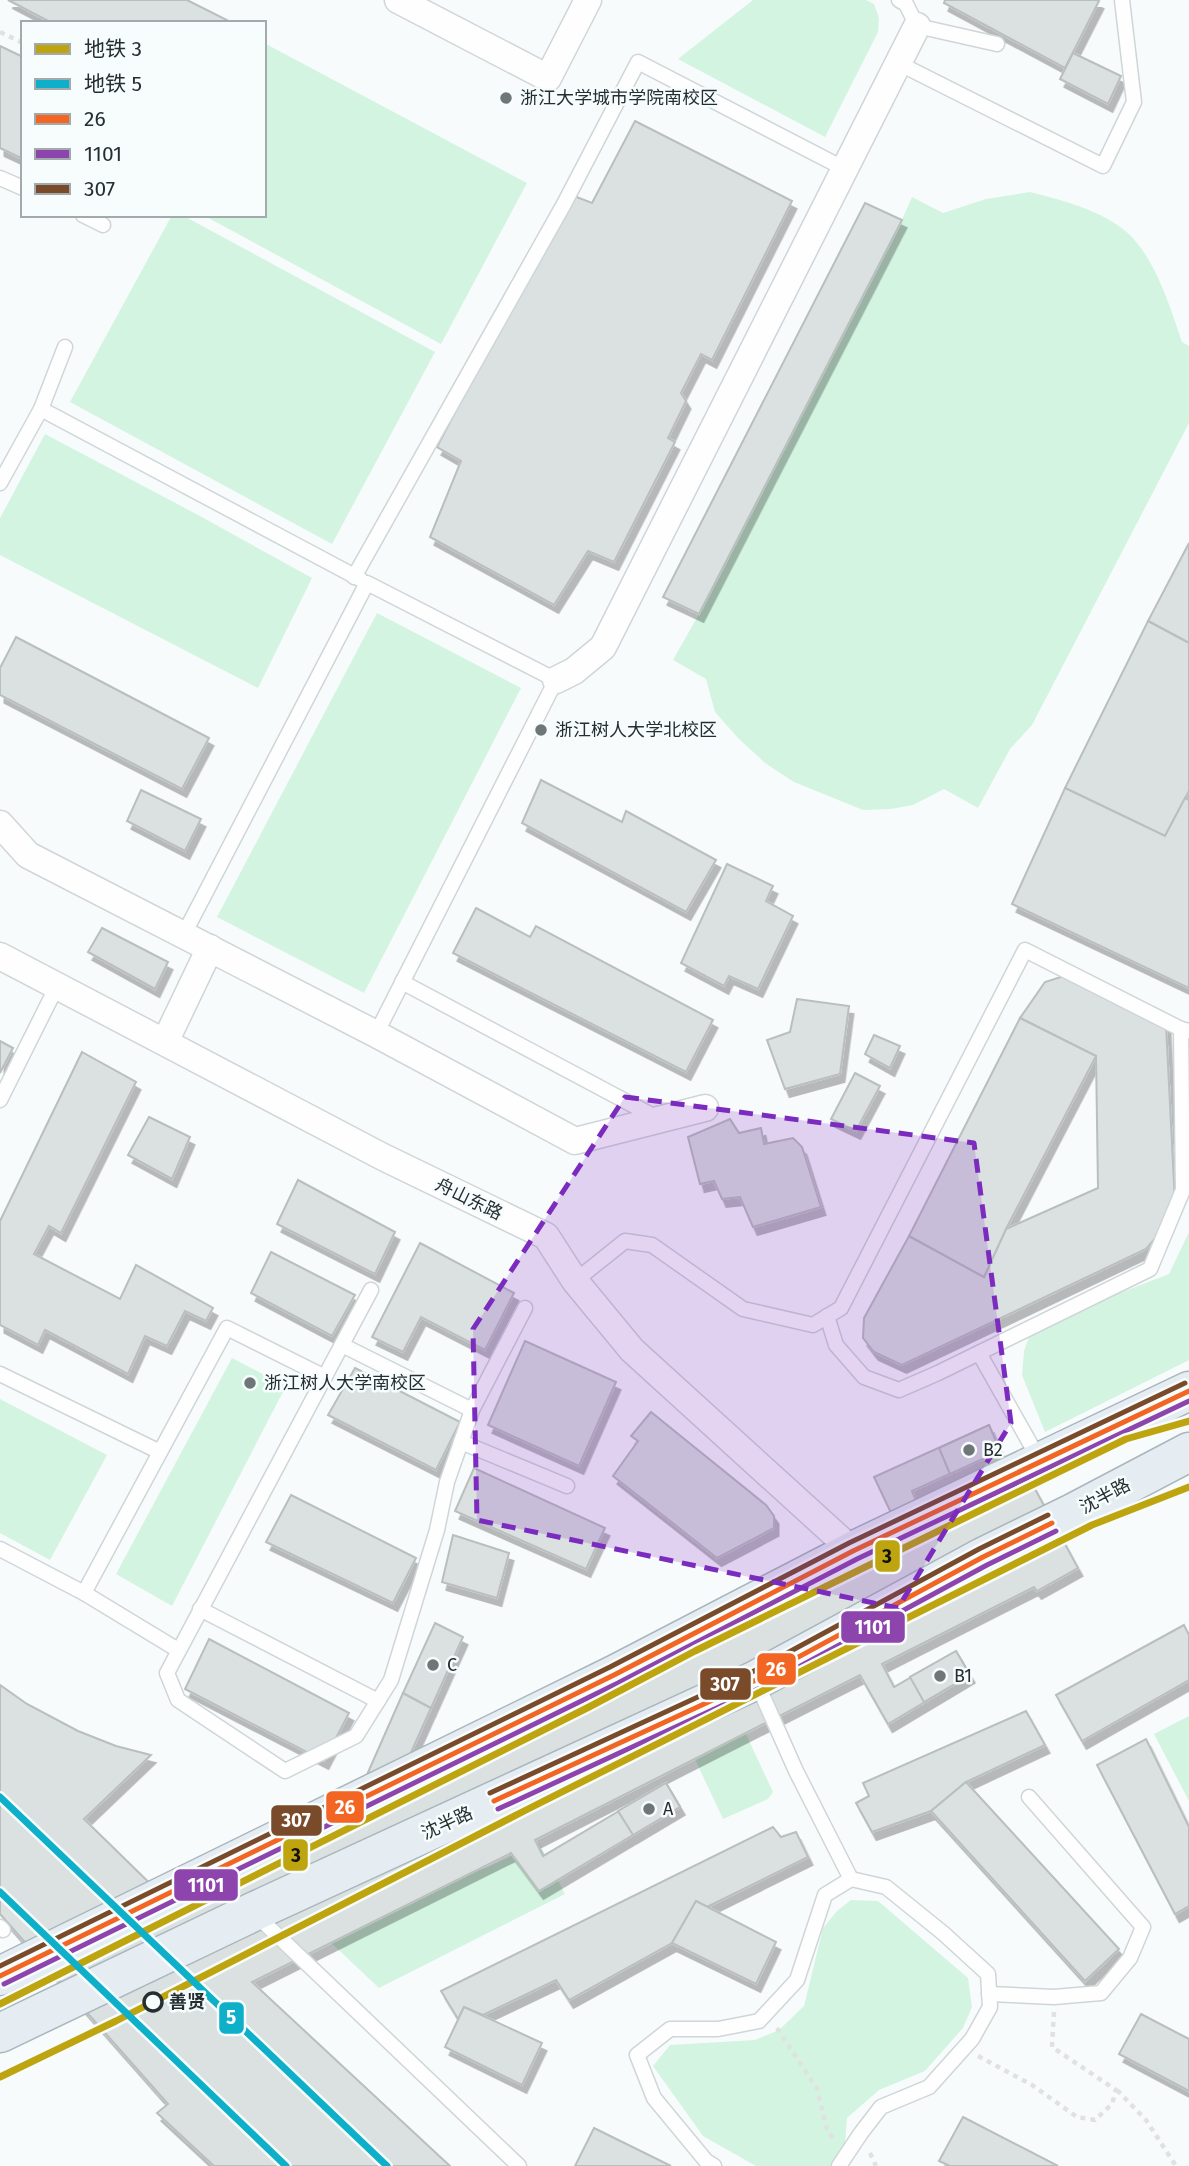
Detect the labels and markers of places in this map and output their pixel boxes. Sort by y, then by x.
place label: 浙江大学城市学院南校区 [520,87,718,109]
marker: 浙江大学城市学院南校区 [498,90,514,106]
place label: 浙江树人大学北校区 [555,719,717,741]
marker: 浙江树人大学北校区 [533,722,549,738]
place label: 浙江树人大学南校区 [264,1372,426,1394]
marker: 浙江树人大学南校区 [242,1375,258,1391]
place label: B2 [983,1439,1003,1461]
marker: B2 [961,1442,977,1458]
place label: C [447,1654,457,1676]
marker: C [425,1657,441,1673]
place label: B1 [954,1665,972,1687]
marker: B1 [932,1668,948,1684]
place label: A [663,1798,674,1820]
marker: A [641,1801,657,1817]
place label: 善贤 [169,1991,205,2013]
marker: 善贤 [143,1992,163,2012]

